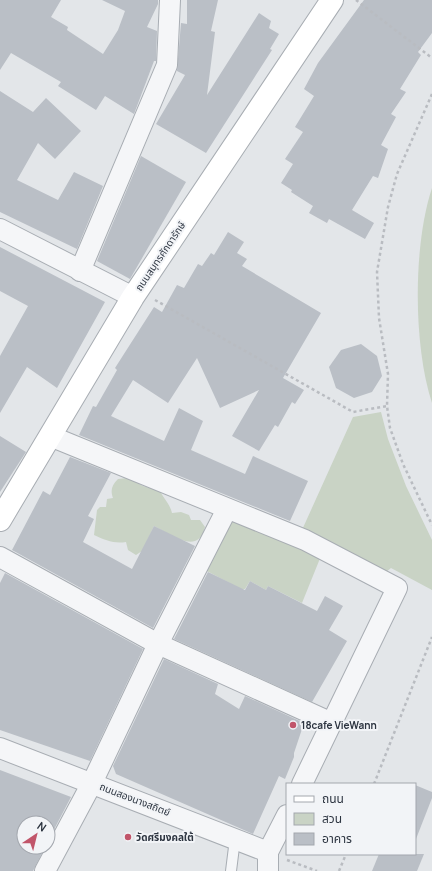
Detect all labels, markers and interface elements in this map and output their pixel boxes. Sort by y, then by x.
street label: ถนนสมุทรศักดารักษ์ [132,218,189,293]
place label: 18cafe VieWann [301,718,377,732]
marker: 18cafe VieWann [288,720,298,730]
street label: ถนนสองนางสถิตย์ [98,779,172,819]
legend [286,783,416,855]
text: ถนน [322,790,344,807]
text: สวน [322,810,342,827]
north arrow [16,815,56,855]
text: N [34,818,50,835]
place label: วัดศรีมงคลใต้ [136,830,194,844]
text: อาคาร [322,830,352,847]
marker: วัดศรีมงคลใต้ [123,832,133,842]

